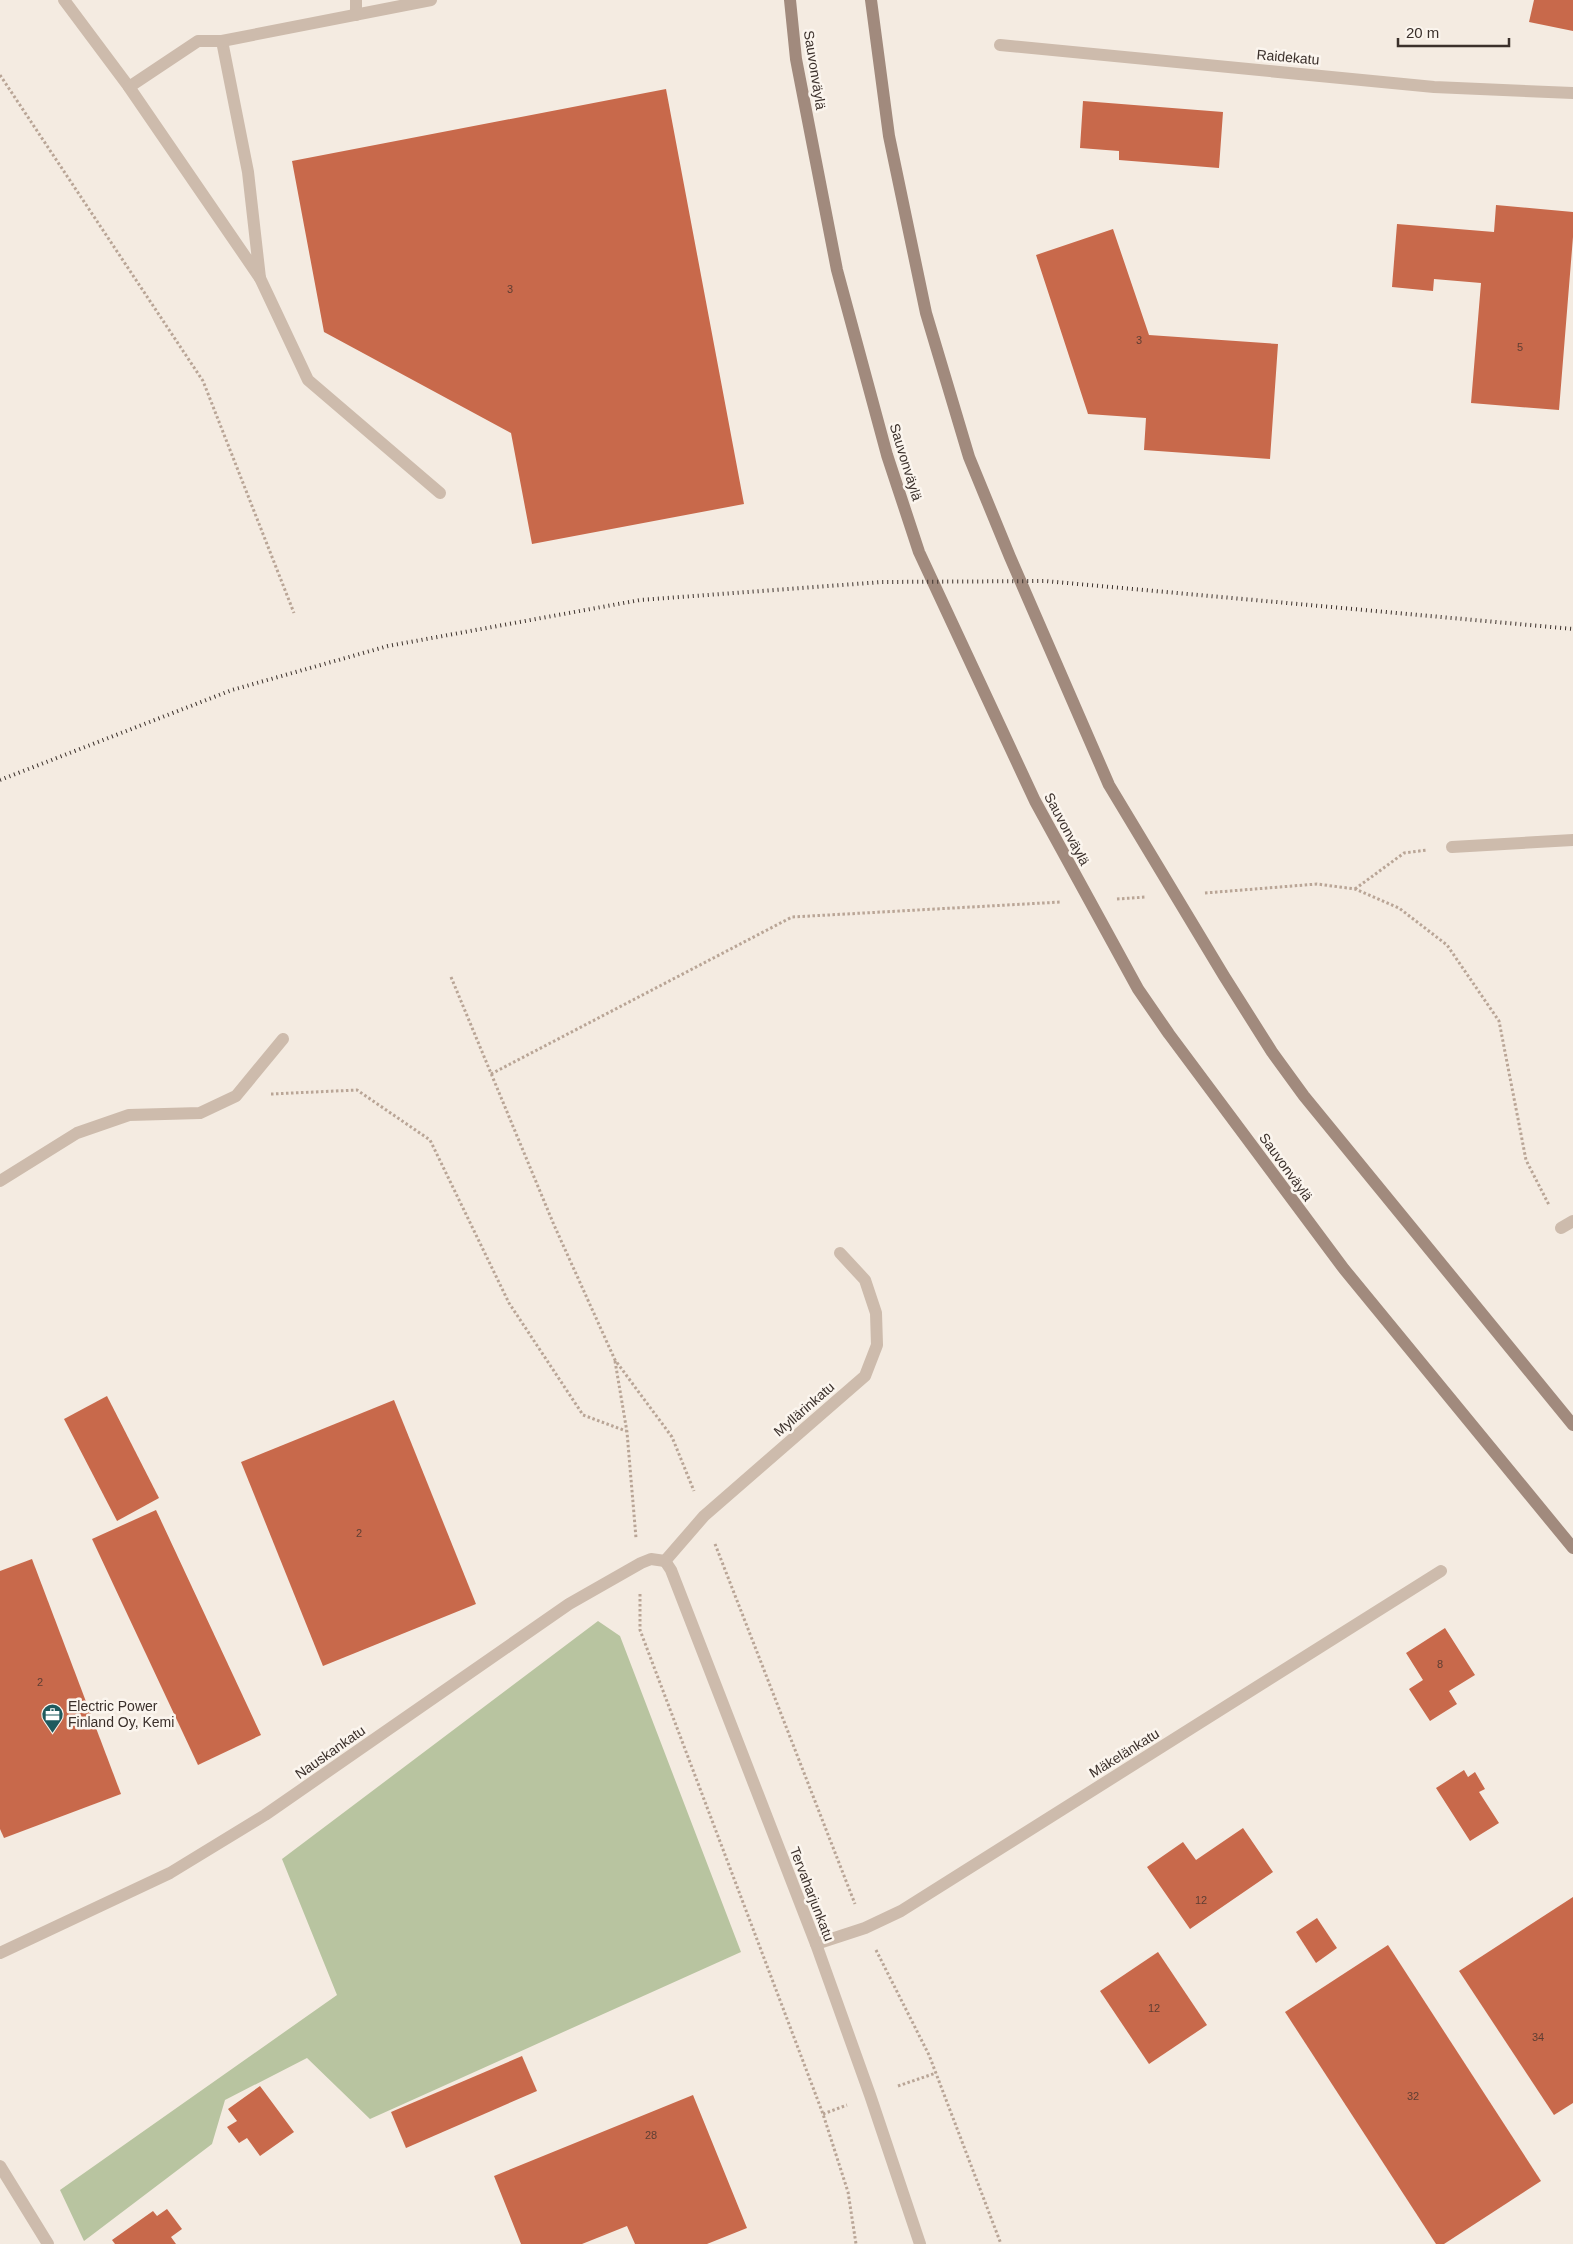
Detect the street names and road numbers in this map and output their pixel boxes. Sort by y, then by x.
street label: Sauvonväylä [801,29,829,111]
street label: Raidekatu [1256,46,1320,68]
street label: Sauvonväylä [887,421,925,503]
street label: Sauvonväylä [1041,790,1093,868]
street label: Sauvonväylä [1256,1130,1316,1204]
street label: Myllärinkatu [771,1378,837,1440]
street label: Nauskankatu [292,1722,368,1782]
street label: Mäkelänkatu [1086,1725,1162,1781]
street label: Tervaharjunkatu [787,1845,837,1943]

